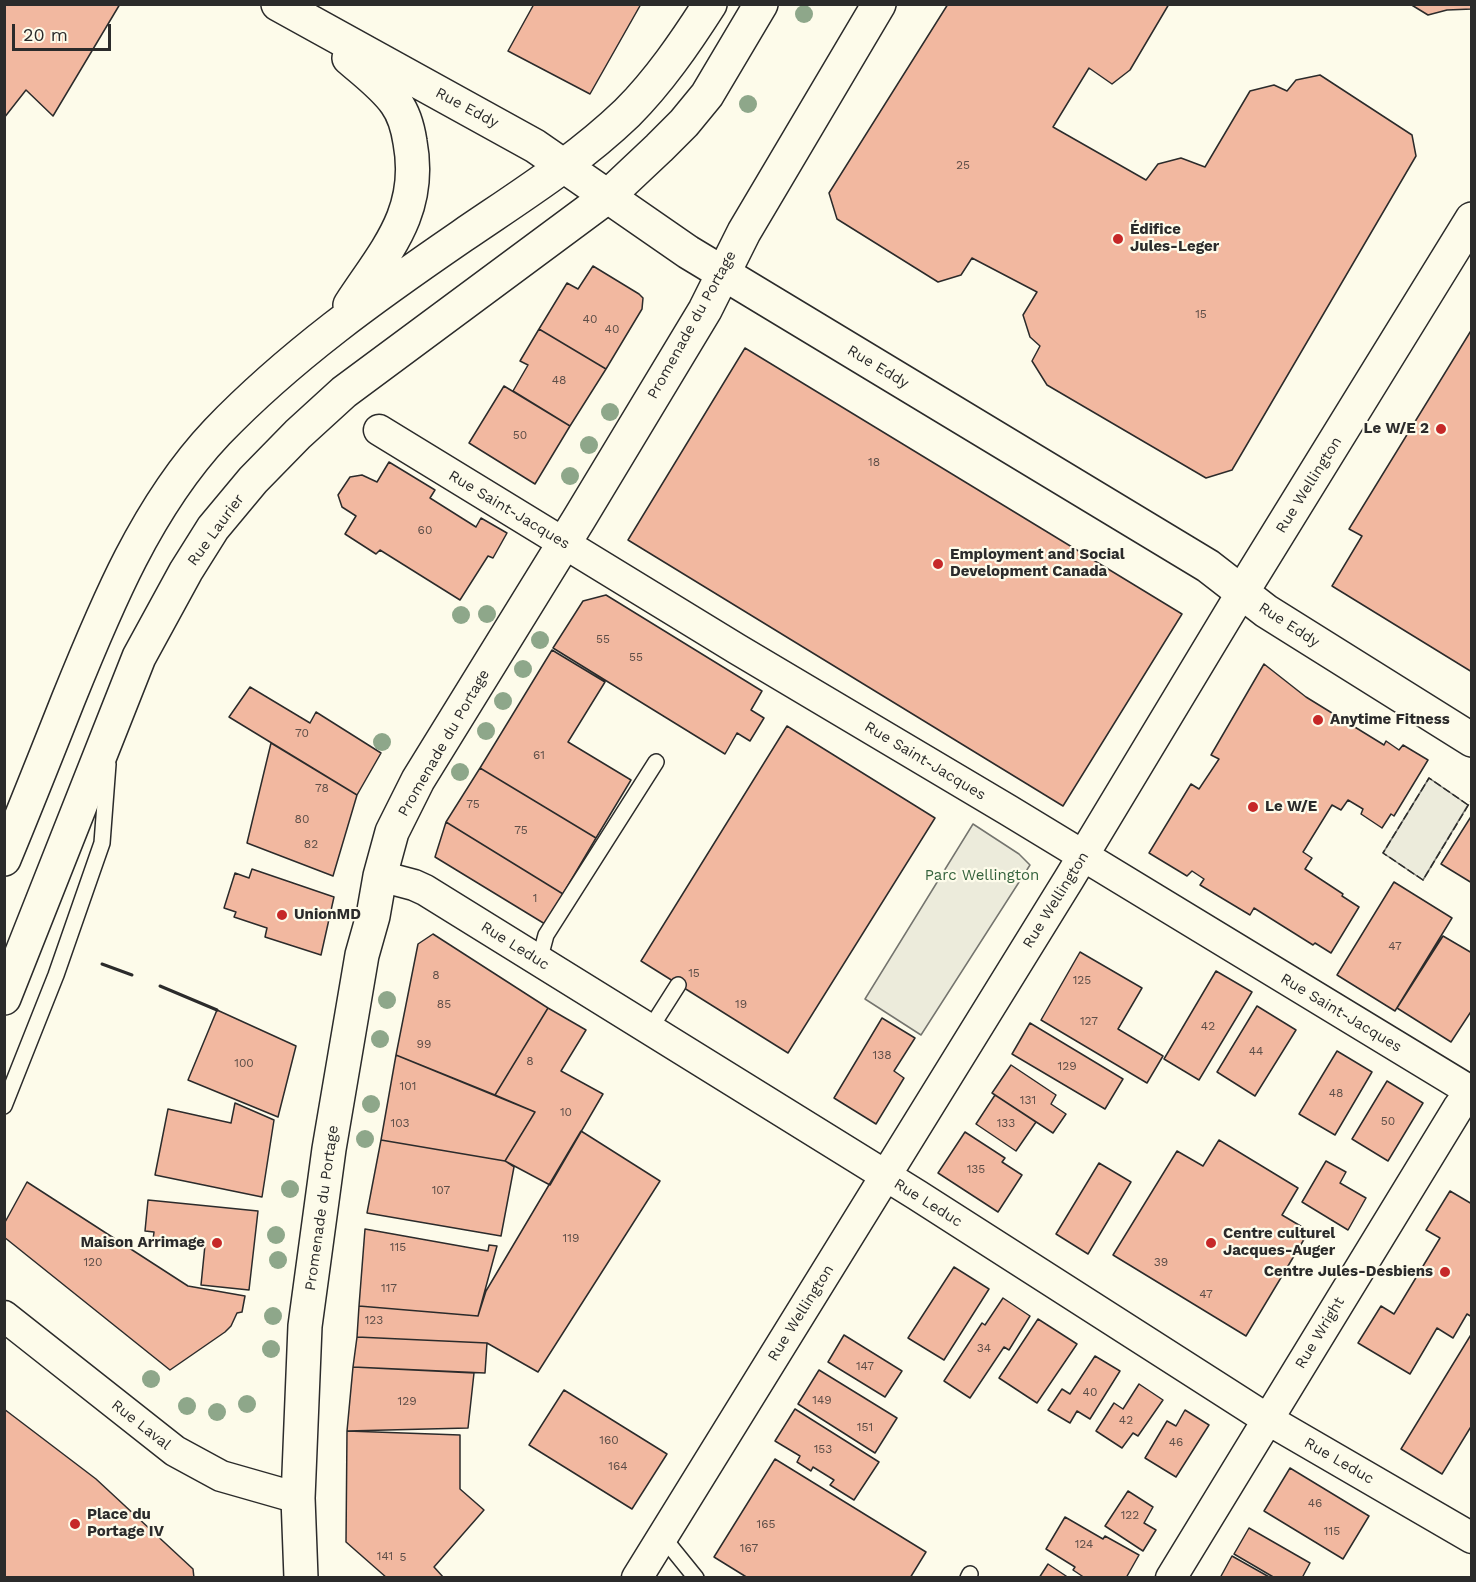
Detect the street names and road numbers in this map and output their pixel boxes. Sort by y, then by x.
street label: Rue Eddy [432,84,502,132]
street label: Promenade du Portage [644,248,740,402]
street label: Rue Eddy [844,342,912,392]
street label: Rue Wellington [1272,433,1346,537]
street label: Rue Saint-Jacques [445,467,573,553]
street label: Rue Laurier [184,491,248,569]
street label: Rue Eddy [1255,599,1323,651]
street label: Promenade du Portage [395,666,493,820]
street label: Rue Saint-Jacques [861,718,989,804]
street label: Rue Wellington [1019,848,1093,952]
street label: Rue Leduc [477,918,553,974]
street label: Rue Saint-Jacques [1277,970,1405,1056]
street label: Promenade du Portage [301,1124,343,1292]
street label: Rue Leduc [890,1175,966,1231]
street label: Rue Wellington [764,1261,838,1365]
street label: Rue Wright [1292,1294,1348,1372]
street label: Rue Laval [108,1396,174,1454]
street label: Rue Leduc [1301,1434,1377,1488]

